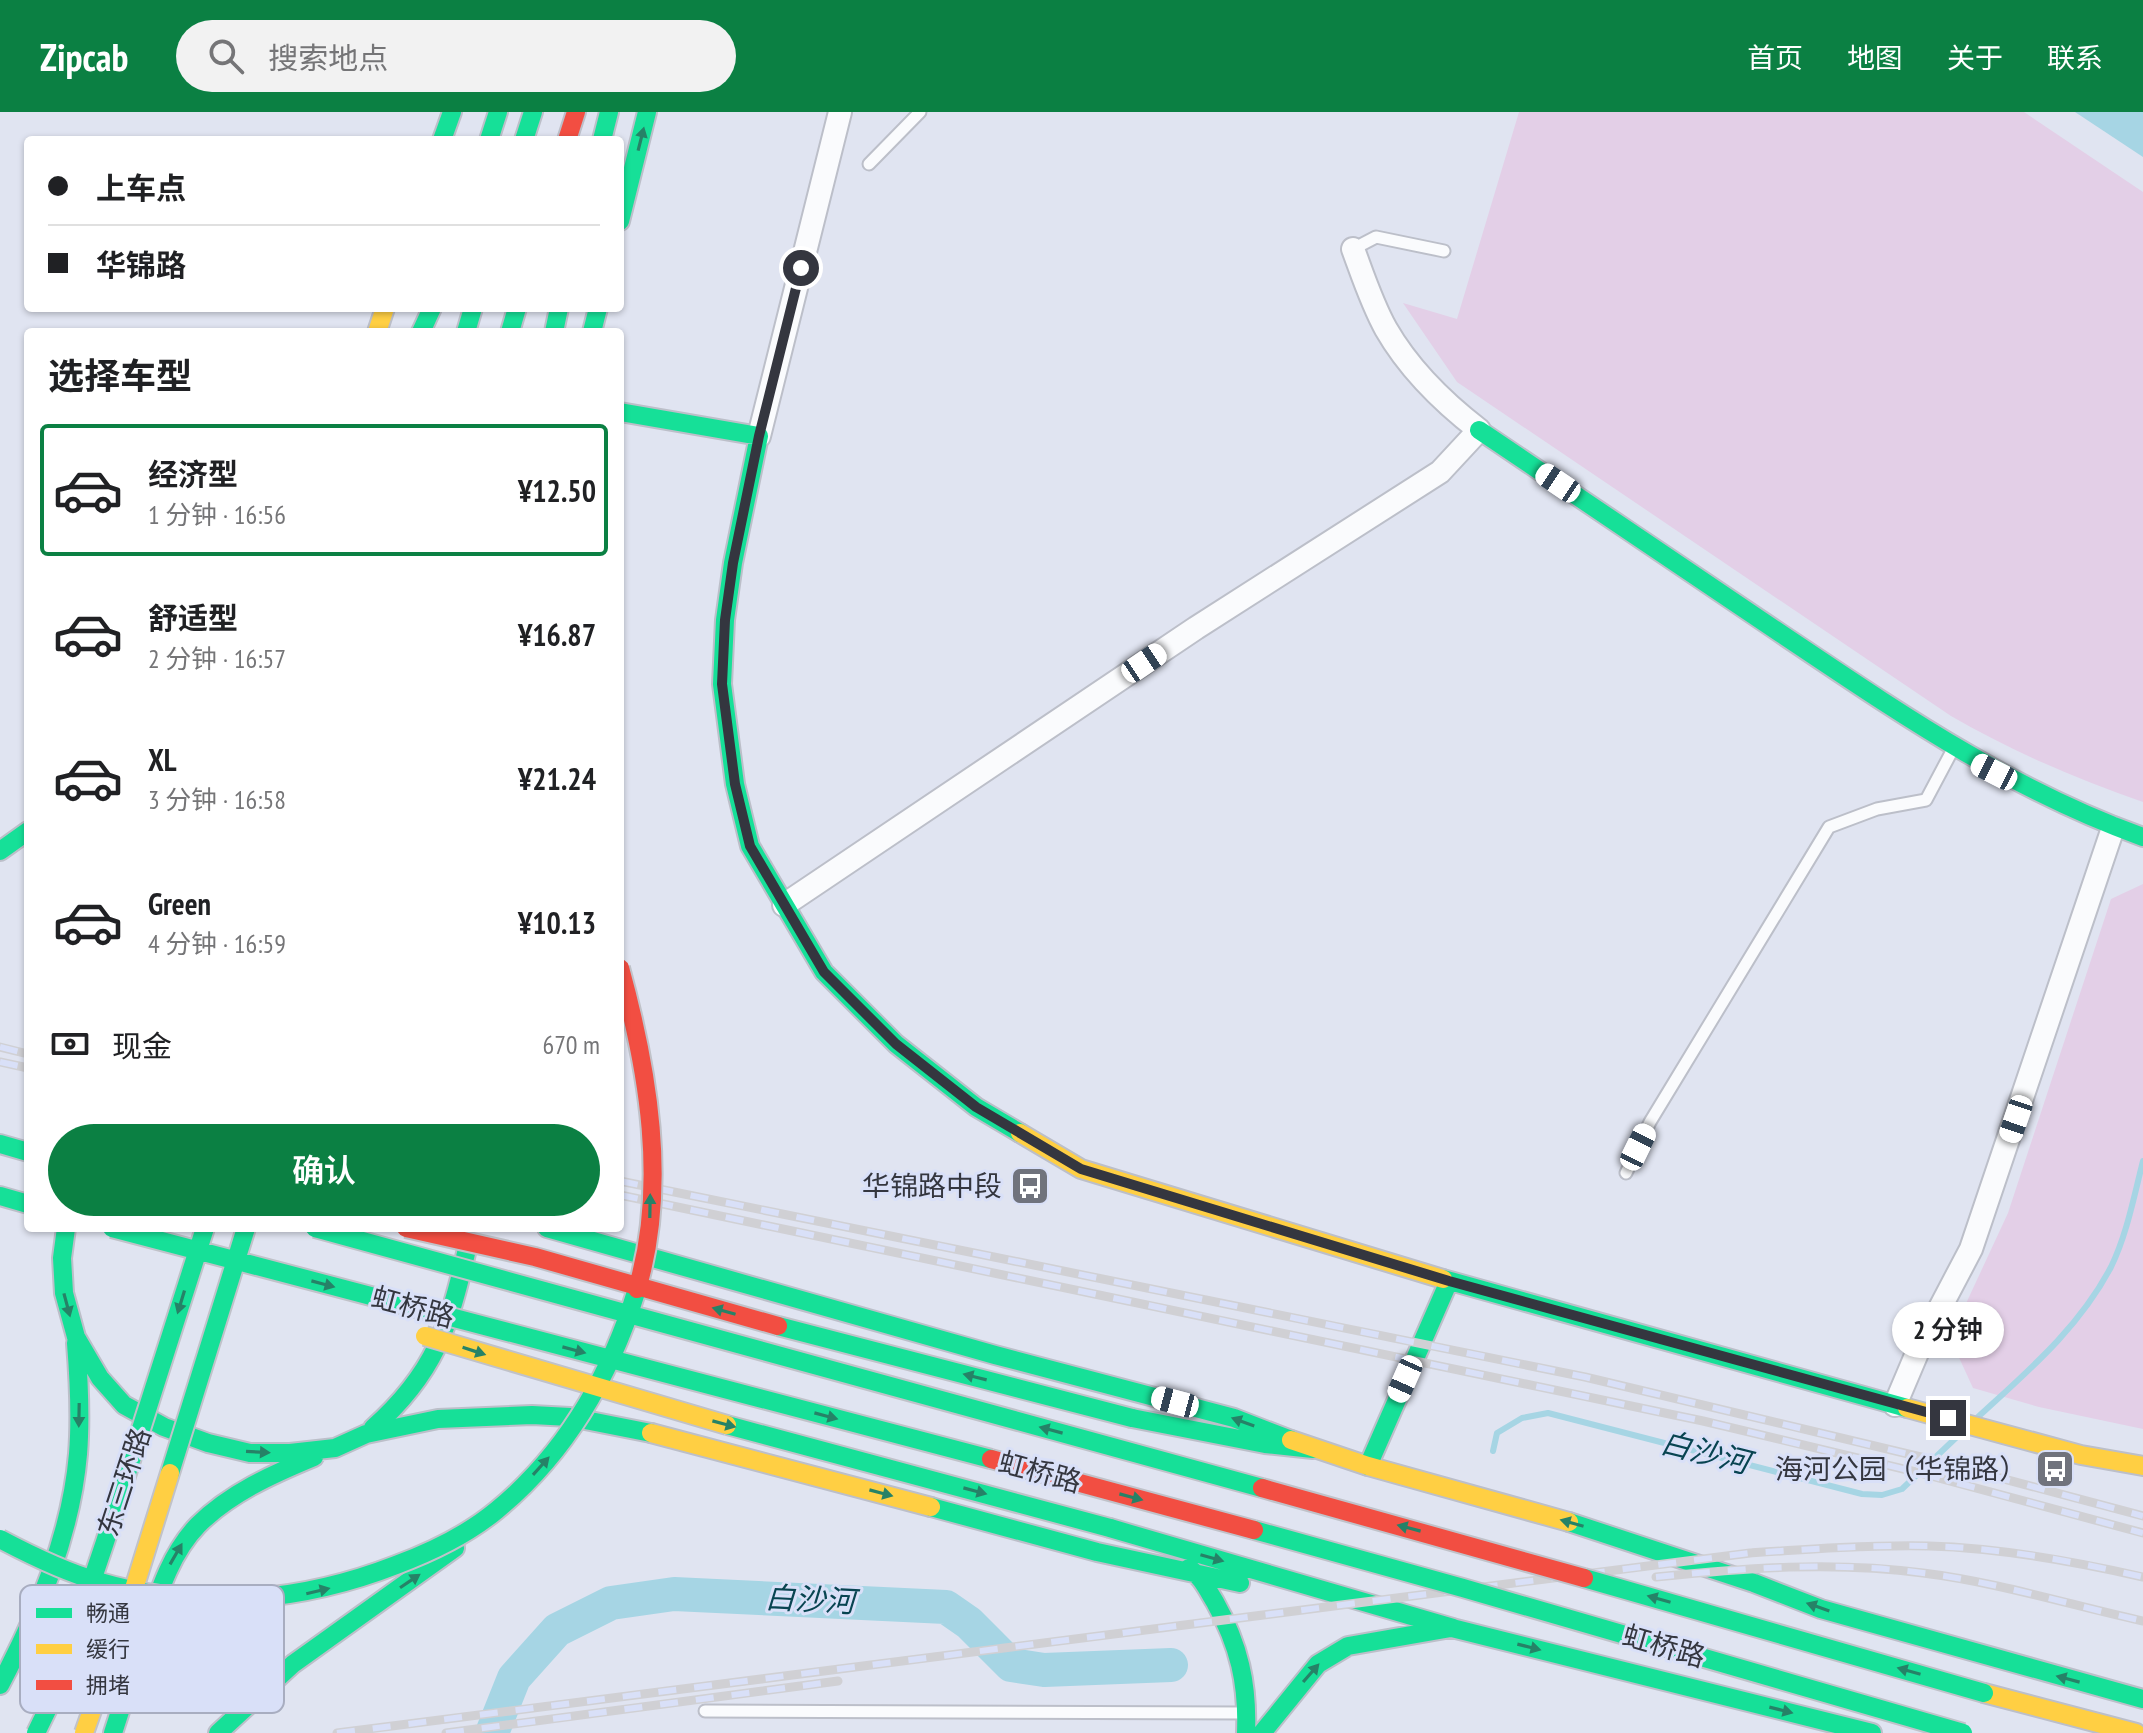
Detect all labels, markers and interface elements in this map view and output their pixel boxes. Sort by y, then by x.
search box [176,20,736,92]
text: Zipcab [40,32,128,81]
icon: search [204,34,248,78]
text: 搜索地点 [268,38,388,77]
text: 首页 [1747,39,1803,76]
text: 地图 [1847,39,1903,76]
text: 关于 [1947,39,2003,76]
text: 联系 [2047,39,2103,76]
one-way arrow [635,127,647,152]
text: 上车点 [96,168,186,207]
text: 华锦路 [96,245,186,284]
route start [783,250,819,286]
text: 选择车型 [48,352,192,399]
icon: car [52,454,124,526]
text: 经济型 [148,454,238,493]
car [1531,460,1585,506]
text: ¥12.50 [518,471,596,510]
text: 1 分钟 · 16:56 [148,498,286,531]
icon: car [52,598,124,670]
text: 舒适型 [148,598,238,637]
text: ¥16.87 [518,615,596,654]
car [1117,640,1171,686]
text: 2 分钟 · 16:57 [148,642,286,675]
text: XL [148,740,177,779]
icon: car [52,742,124,814]
car [1967,750,2021,794]
text: ¥21.24 [518,759,596,798]
text: 3 分钟 · 16:58 [148,783,286,816]
text: Green [148,884,211,923]
icon: car [52,886,124,958]
text: ¥10.13 [518,903,596,942]
text: 4 分钟 · 16:59 [148,927,286,960]
icon: cash [48,1022,92,1066]
text: 现金 [112,1026,172,1065]
text: 670 m [542,1028,600,1061]
car [1997,1092,2035,1146]
car [1617,1120,1659,1174]
button: 确认 [48,1124,600,1216]
bus stop icon: 华锦路中段 [1009,1165,1051,1207]
place label: 华锦路中段 [862,1167,1002,1204]
one-way arrow [644,1193,656,1218]
one-way arrow [310,1278,335,1290]
street label: 虹桥路 [368,1278,458,1335]
one-way arrow [174,1291,187,1315]
one-way arrow [61,1294,74,1318]
callout: 2 分钟 [1892,1302,2004,1358]
one-way arrow [711,1304,735,1317]
text: 2 分钟 [1913,1313,1983,1346]
one-way arrow [562,1344,587,1356]
one-way arrow [463,1345,487,1358]
car [1384,1352,1426,1406]
one-way arrow [963,1371,988,1383]
car [1149,1384,1201,1420]
route end [1930,1400,1966,1436]
one-way arrow [73,1403,85,1428]
one-way arrow [813,1410,838,1422]
one-way arrow [1231,1415,1255,1428]
one-way arrow [712,1418,736,1431]
water label: 白沙河 [1657,1422,1759,1483]
street label: 东三环路 [89,1423,158,1541]
one-way arrow [1038,1423,1063,1435]
street label: 虹桥路 [995,1443,1085,1500]
one-way arrow [246,1446,271,1459]
bus stop icon: 海河公园（华锦路） [2034,1448,2076,1490]
place label: 海河公园（华锦路） [1775,1450,2027,1487]
one-way arrow [531,1456,549,1475]
one-way arrow [962,1486,987,1498]
one-way arrow [868,1487,893,1499]
one-way arrow [1120,1491,1144,1504]
one-way arrow [1559,1516,1583,1529]
one-way arrow [1397,1521,1421,1534]
one-way arrow [169,1543,183,1566]
one-way arrow [1200,1552,1225,1564]
one-way arrow [400,1574,421,1589]
water label: 白沙河 [764,1577,861,1621]
one-way arrow [306,1584,331,1597]
legend [20,1585,284,1713]
one-way arrow [1647,1593,1672,1605]
text: 畅通 [86,1599,130,1627]
one-way arrow [1806,1601,1830,1613]
street label: 虹桥路 [1619,1616,1710,1675]
text: 缓行 [86,1635,130,1663]
one-way arrow [1517,1641,1542,1653]
one-way arrow [1302,1664,1319,1684]
one-way arrow [1897,1664,1921,1677]
text: 拥堵 [86,1671,130,1699]
one-way arrow [2055,1672,2080,1684]
one-way arrow [1769,1705,1794,1717]

